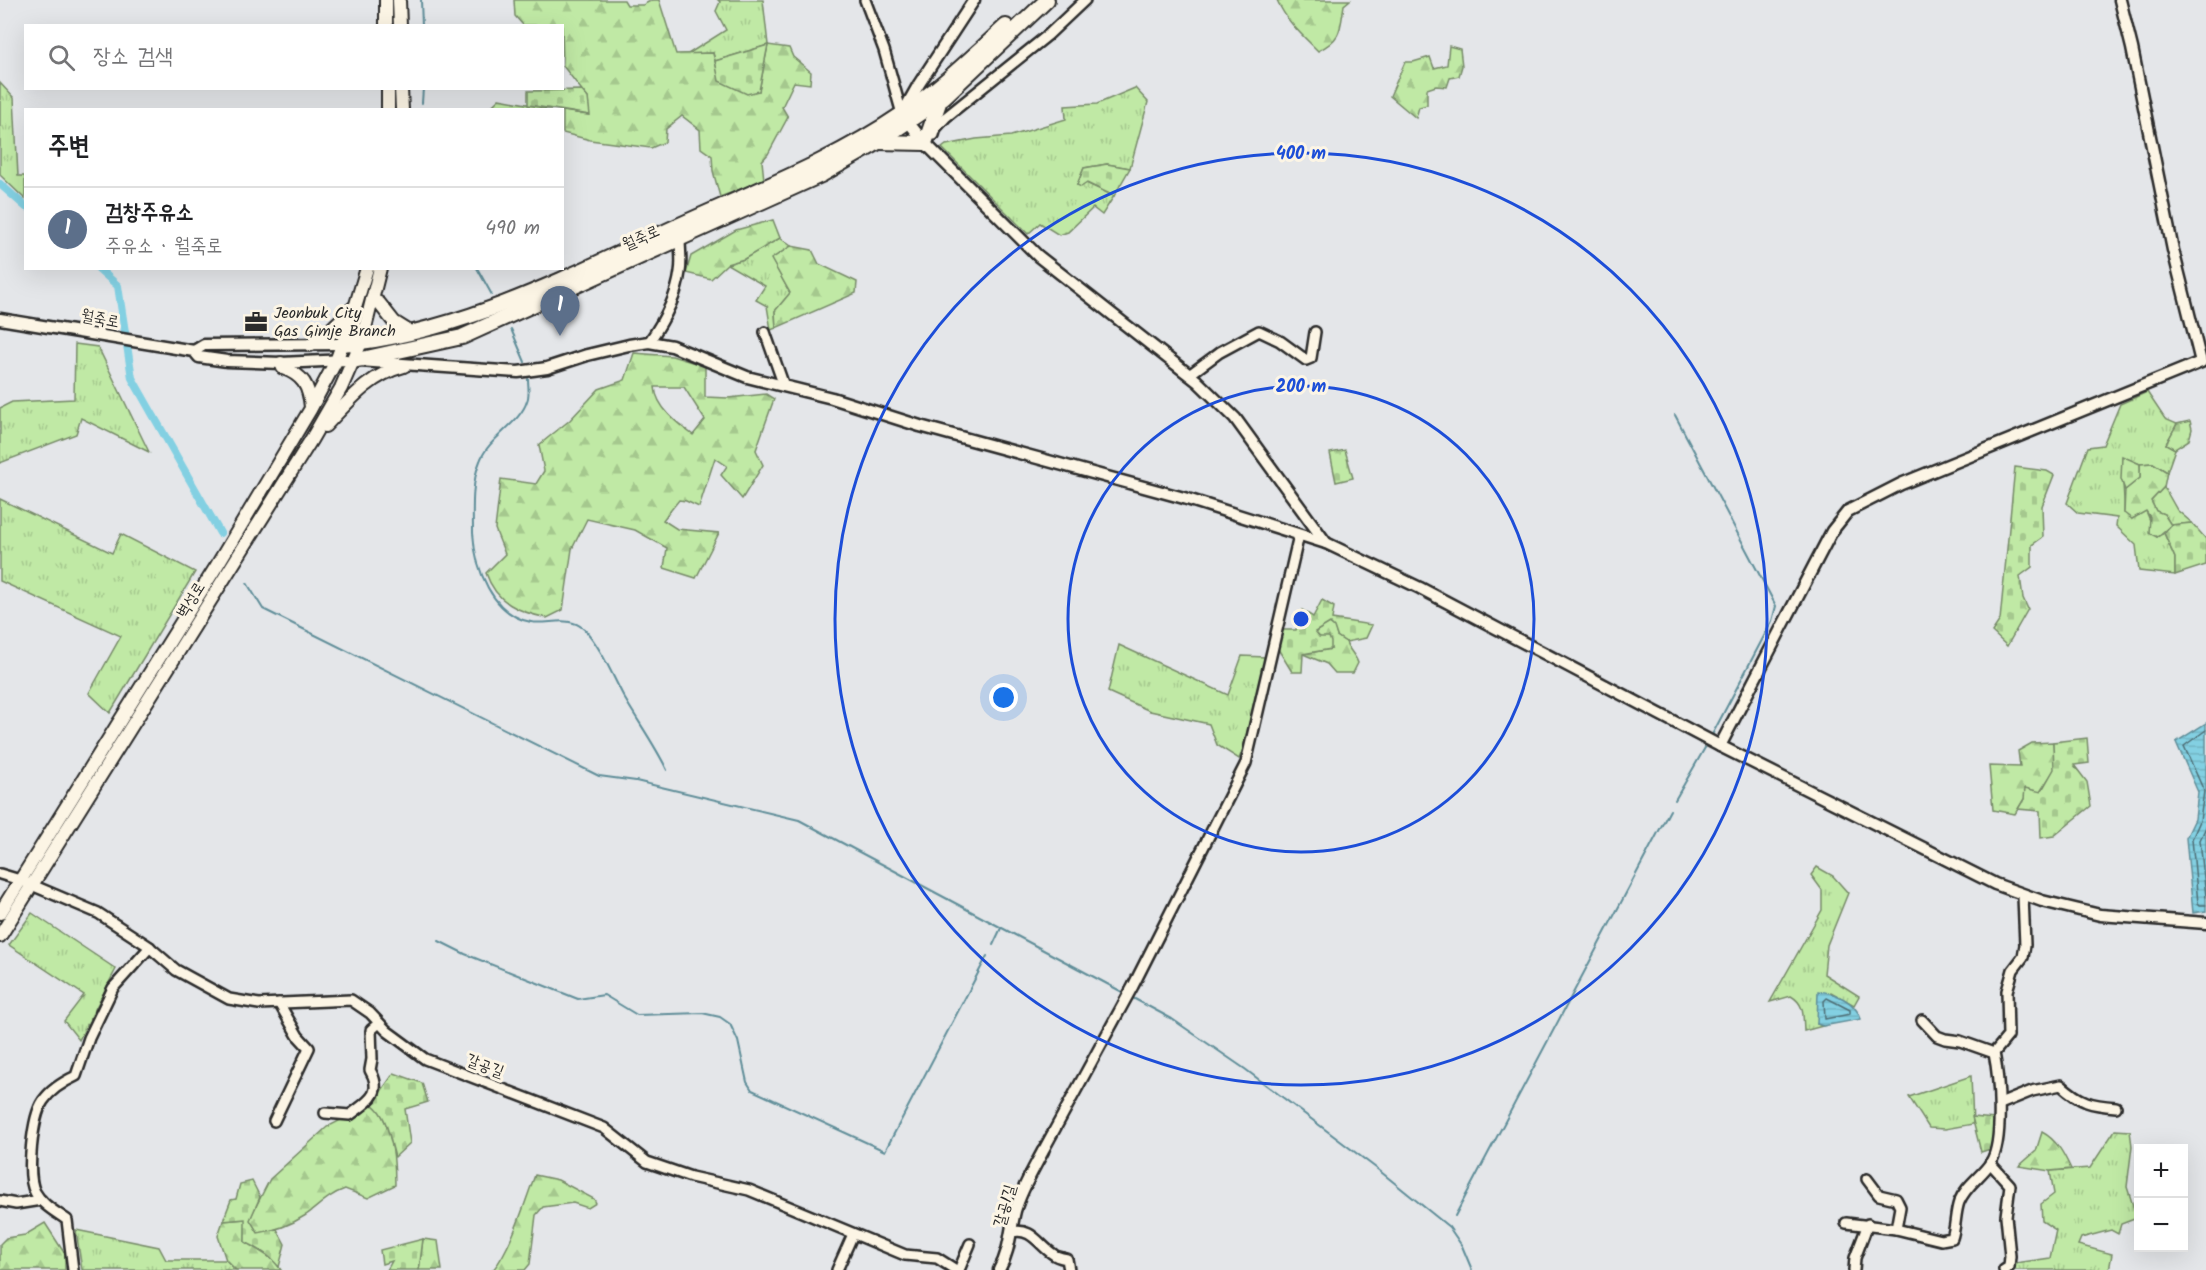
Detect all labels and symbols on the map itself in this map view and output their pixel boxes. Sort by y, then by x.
text: 400 m [1276,140,1326,169]
street label: 월죽로 [618,219,664,257]
pin: 1 [540,286,580,336]
place label: Jeonbuk City Gas Gimje Branch [274,301,396,344]
street label: 월죽로 [79,303,121,335]
office icon: Jeonbuk City Gas Gimje Branch [243,309,269,335]
text: 200 m [1276,373,1327,402]
street label: 벽성로 [170,577,212,623]
centre of rings [1291,609,1311,629]
your location [989,683,1018,712]
street label: 갈공길 [462,1047,508,1085]
street label: 갈공1길 [987,1181,1023,1230]

